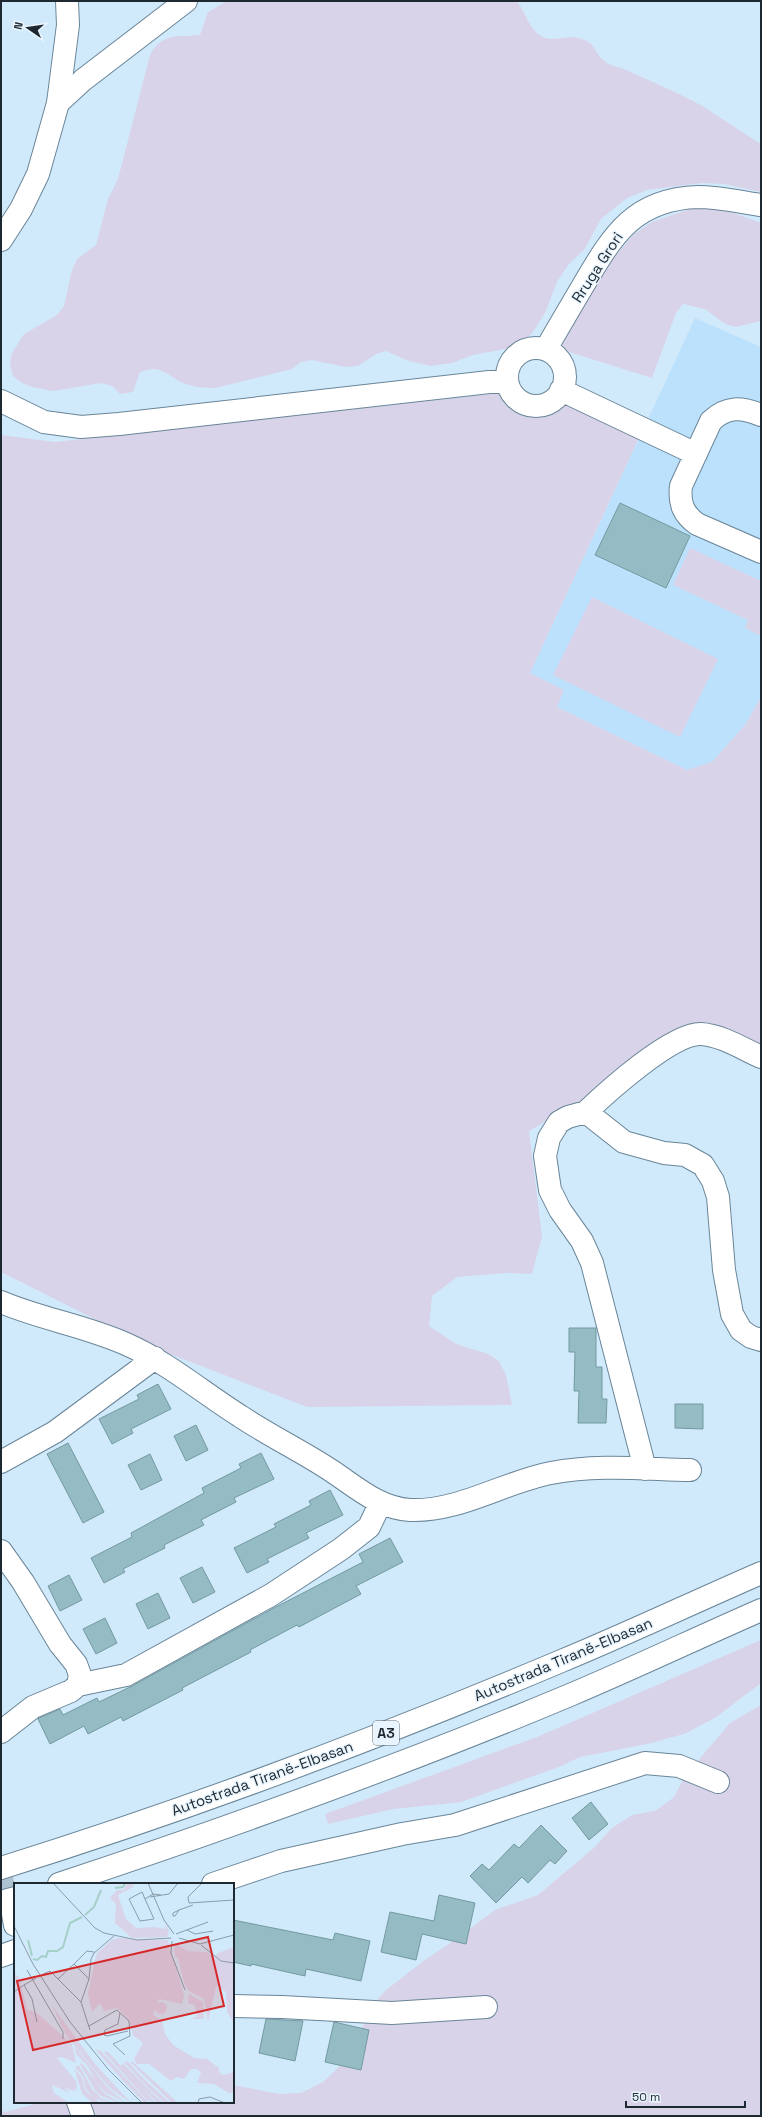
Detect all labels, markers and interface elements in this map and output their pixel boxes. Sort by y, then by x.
north arrow [8,8,48,48]
text: N [11,21,26,31]
street label: Rruga Grori [567,228,627,306]
street label: Autostrada Tiranë-Elbasan [471,1613,655,1705]
road number: A3 [373,1721,399,1745]
street label: Autostrada Tiranë-Elbasan [169,1736,355,1820]
inset map [14,1883,234,2103]
scale bar [626,2083,745,2109]
text: 50 m [632,2089,660,2105]

